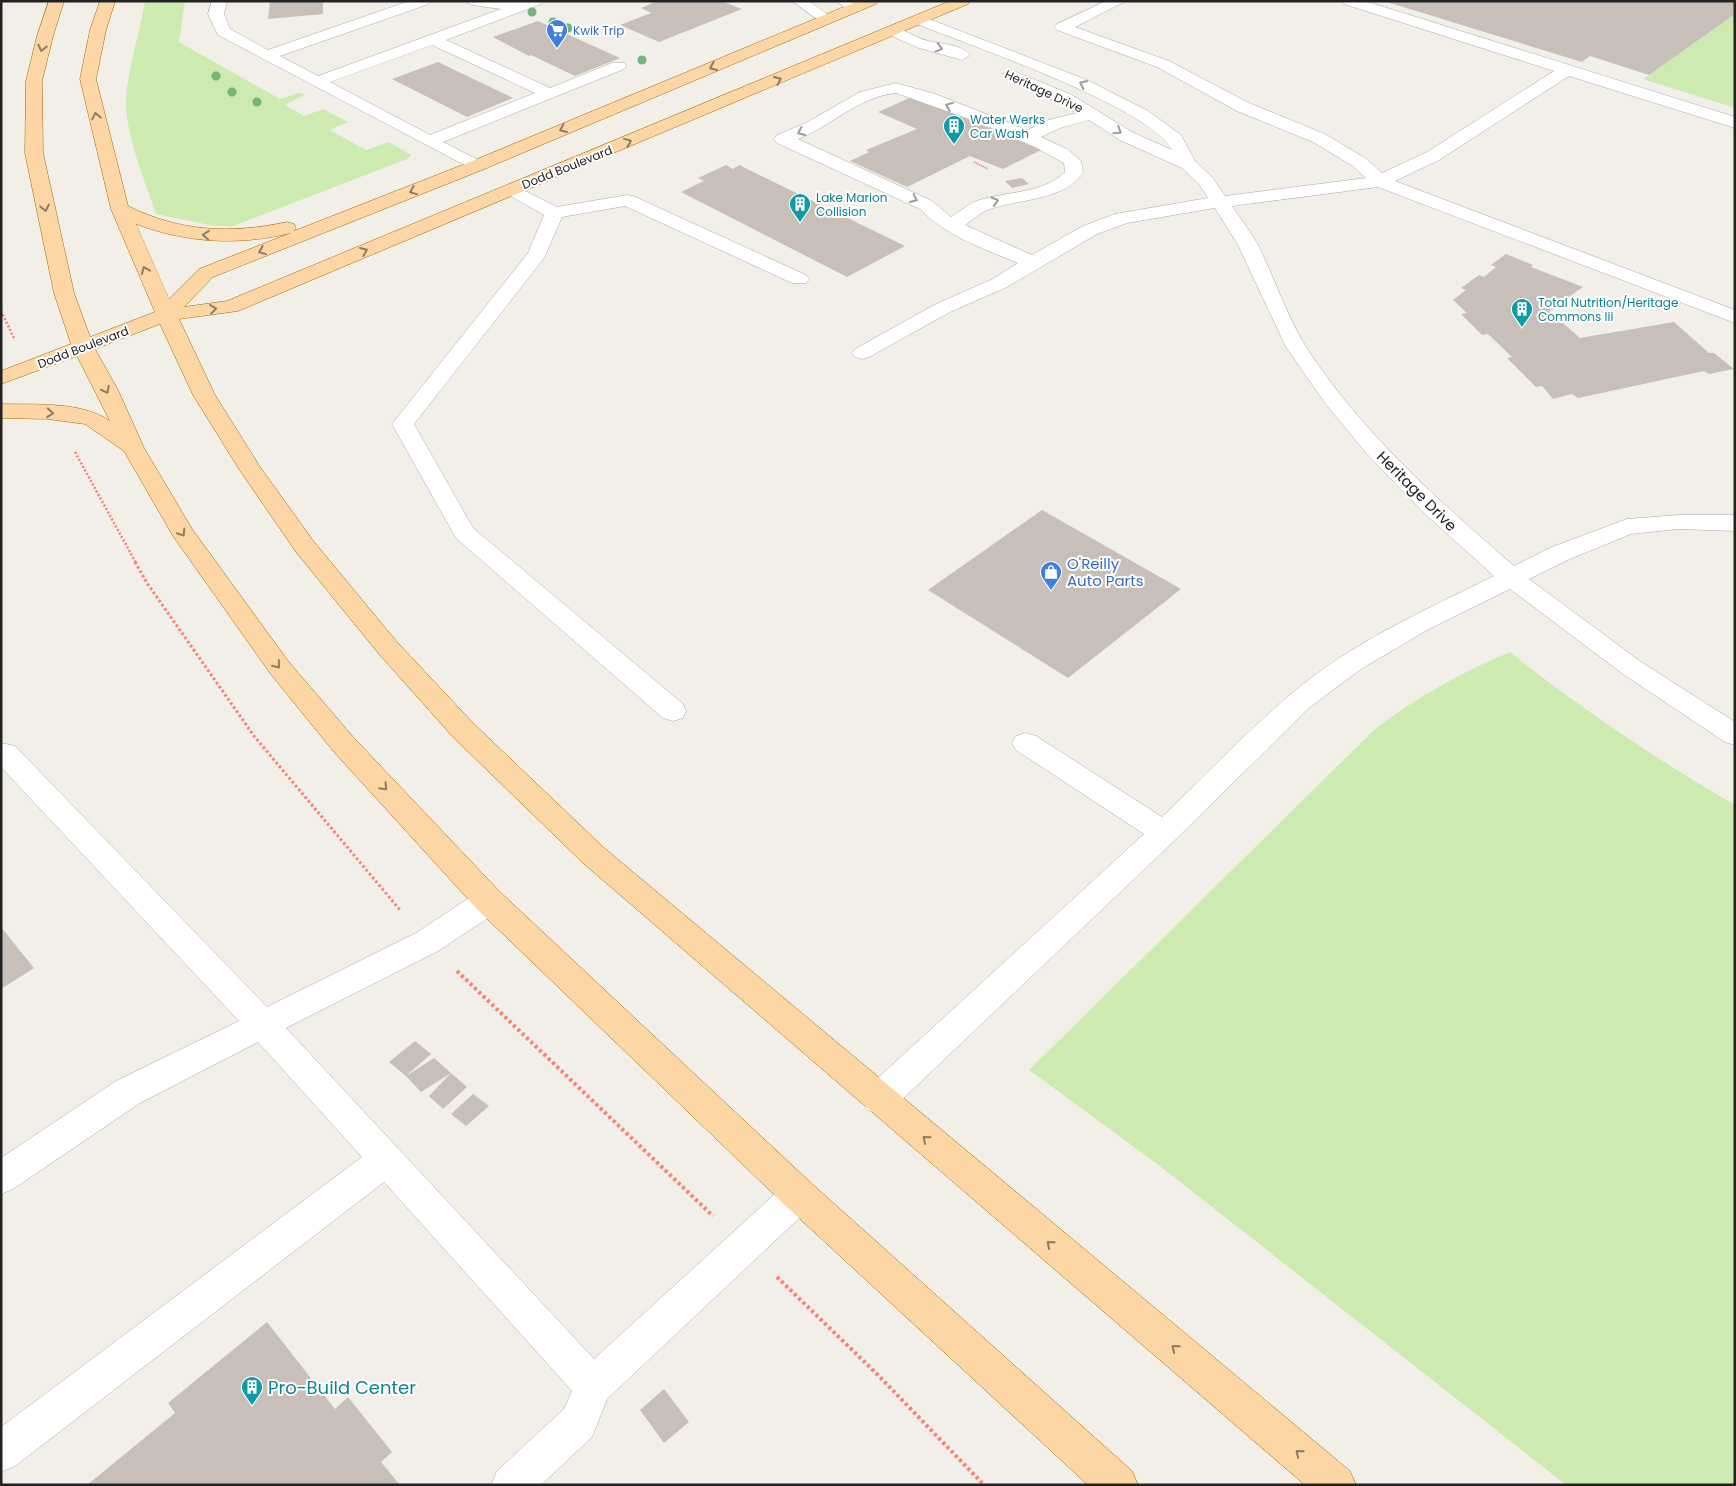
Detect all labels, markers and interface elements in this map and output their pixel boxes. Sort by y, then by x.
supermarket icon: Kwik Trip [545,18,569,49]
place label: Kwik Trip [573,22,624,39]
one-way arrow [935,42,943,52]
one-way arrow [37,43,48,52]
one-way arrow [709,60,718,71]
street label: Heritage Drive [1002,65,1086,117]
one-way arrow [773,76,782,87]
one-way arrow [1079,80,1088,91]
one-way arrow [946,101,954,111]
one-way arrow [91,111,102,120]
place label: Water Werks Car Wash [970,111,1045,142]
building icon: Water Werks Car Wash [942,114,966,145]
one-way arrow [559,123,568,134]
one-way arrow [797,125,806,136]
one-way arrow [1112,125,1121,134]
one-way arrow [623,138,632,149]
street label: Dodd Boulevard [519,141,615,193]
one-way arrow [409,185,418,195]
place label: Lake Marion Collision [816,189,887,220]
building icon: Lake Marion Collision [788,192,812,223]
one-way arrow [909,193,918,203]
one-way arrow [990,197,999,207]
one-way arrow [40,204,50,212]
one-way arrow [201,230,209,241]
one-way arrow [258,245,267,255]
one-way arrow [359,247,368,258]
one-way arrow [141,266,152,275]
place label: Total Nutrition/Heritage Commons Iii [1538,294,1678,325]
building icon: Total Nutrition/Heritage Commons Iii [1510,297,1534,328]
one-way arrow [209,304,217,315]
street label: Dodd Boulevard [35,322,131,372]
one-way arrow [100,384,110,393]
one-way arrow [46,407,54,418]
street label: Heritage Drive [1372,446,1462,536]
one-way arrow [176,527,185,537]
place label: O'Reilly Auto Parts [1067,553,1144,591]
shop icon: O'Reilly Auto Parts [1039,560,1063,591]
one-way arrow [272,659,280,668]
one-way arrow [378,782,387,791]
one-way arrow [923,1135,932,1144]
one-way arrow [1047,1240,1056,1249]
one-way arrow [1171,1345,1180,1354]
building icon: Pro-Build Center [240,1375,264,1406]
place label: Pro-Build Center [268,1375,416,1400]
one-way arrow [1295,1450,1304,1459]

